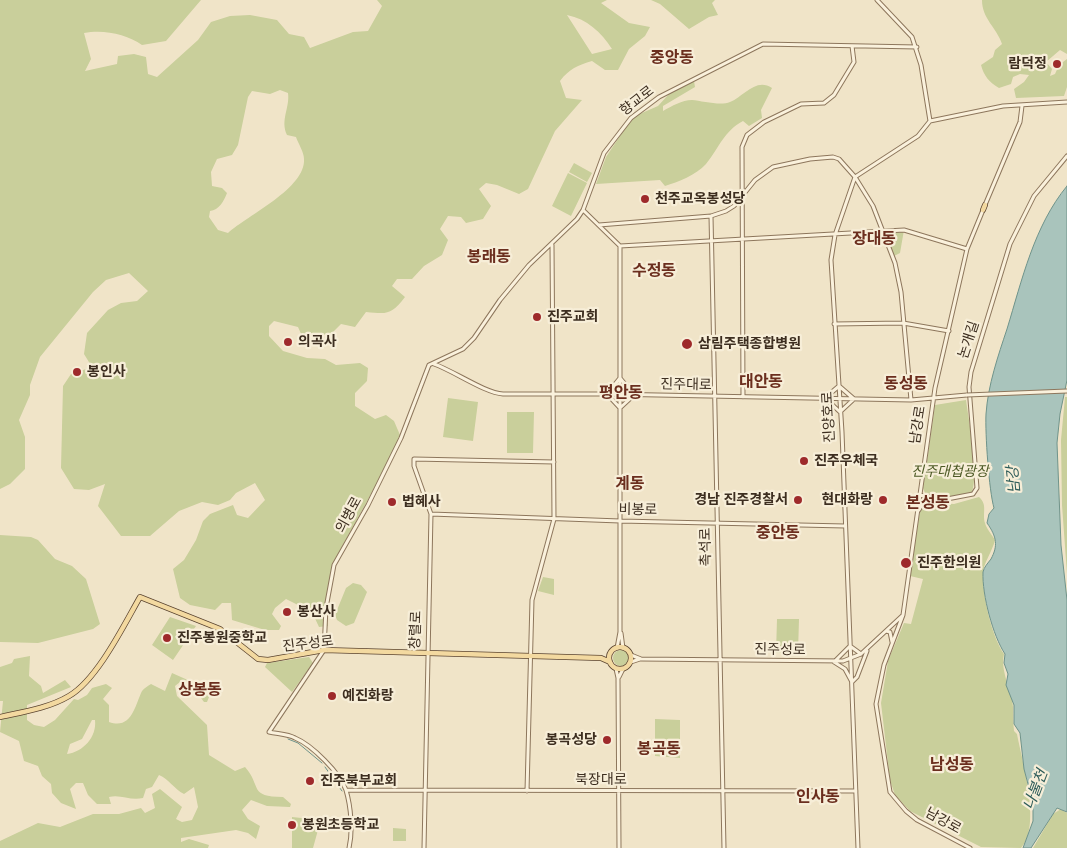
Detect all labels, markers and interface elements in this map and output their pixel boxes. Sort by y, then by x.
district label: 중앙동 [650,48,694,68]
place label: 람덕정 [1008,56,1047,72]
marker: 람덕정 [1051,58,1063,70]
street label: 향교로 [617,82,657,120]
place label: 천주교옥봉성당 [655,191,745,207]
marker: 천주교옥봉성당 [639,193,651,205]
district label: 장대동 [852,229,896,249]
district label: 봉래동 [467,247,511,267]
district label: 수정동 [632,261,676,281]
place label: 진주교회 [547,309,599,325]
marker: 진주교회 [531,311,543,323]
street label: 논개길 [955,319,983,361]
place label: 의곡사 [298,334,337,350]
marker: 의곡사 [282,336,294,348]
place label: 삼림주택종합병원 [698,336,801,352]
marker: 삼림주택종합병원 [680,337,694,351]
place label: 봉인사 [87,364,126,380]
marker: 봉인사 [71,366,83,378]
district label: 대안동 [739,372,783,392]
district label: 동성동 [884,374,928,394]
street label: 진주대로 [660,376,712,394]
district label: 평안동 [599,383,643,403]
street label: 진양호로 [819,391,839,443]
street label: 남강로 [907,405,929,445]
place label: 진주우체국 [814,453,878,469]
marker: 진주우체국 [798,455,810,467]
park label: 진주대첩광장 [911,464,989,480]
water label: 남강 [1004,465,1024,495]
district label: 계동 [615,474,645,494]
place label: 경남 진주경찰서 [694,492,788,508]
place label: 현대화랑 [821,492,873,508]
district label: 본성동 [906,493,950,513]
street label: 의병로 [332,494,366,536]
place label: 법혜사 [402,494,441,510]
marker: 경남 진주경찰서 [792,494,804,506]
marker: 현대화랑 [877,494,889,506]
marker: 법혜사 [386,496,398,508]
street label: 비봉로 [619,501,657,519]
district label: 중안동 [756,523,800,543]
street label: 촉석로 [697,528,715,566]
place label: 진주한의원 [917,555,981,571]
marker: 진주한의원 [899,556,913,570]
place label: 봉산사 [297,604,336,620]
marker: 봉산사 [281,606,293,618]
street label: 창렬로 [407,610,425,650]
place label: 진주봉원중학교 [177,630,267,646]
marker: 진주봉원중학교 [161,632,173,644]
street label: 진주성로 [281,633,335,655]
street label: 진주성로 [754,641,806,659]
district label: 상봉동 [178,680,222,700]
place label: 예진화랑 [342,688,394,704]
marker: 예진화랑 [326,690,338,702]
place label: 봉곡성당 [545,732,597,748]
marker: 봉곡성당 [601,734,613,746]
district label: 봉곡동 [637,739,681,759]
district label: 남성동 [930,755,974,775]
water label: 나불천 [1020,767,1052,813]
street label: 북장대로 [575,772,627,788]
place label: 진주북부교회 [320,773,397,789]
marker: 진주북부교회 [304,775,316,787]
district label: 인사동 [796,787,840,807]
street label: 남강로 [922,804,964,838]
place label: 봉원초등학교 [302,817,379,833]
marker: 봉원초등학교 [286,819,298,831]

